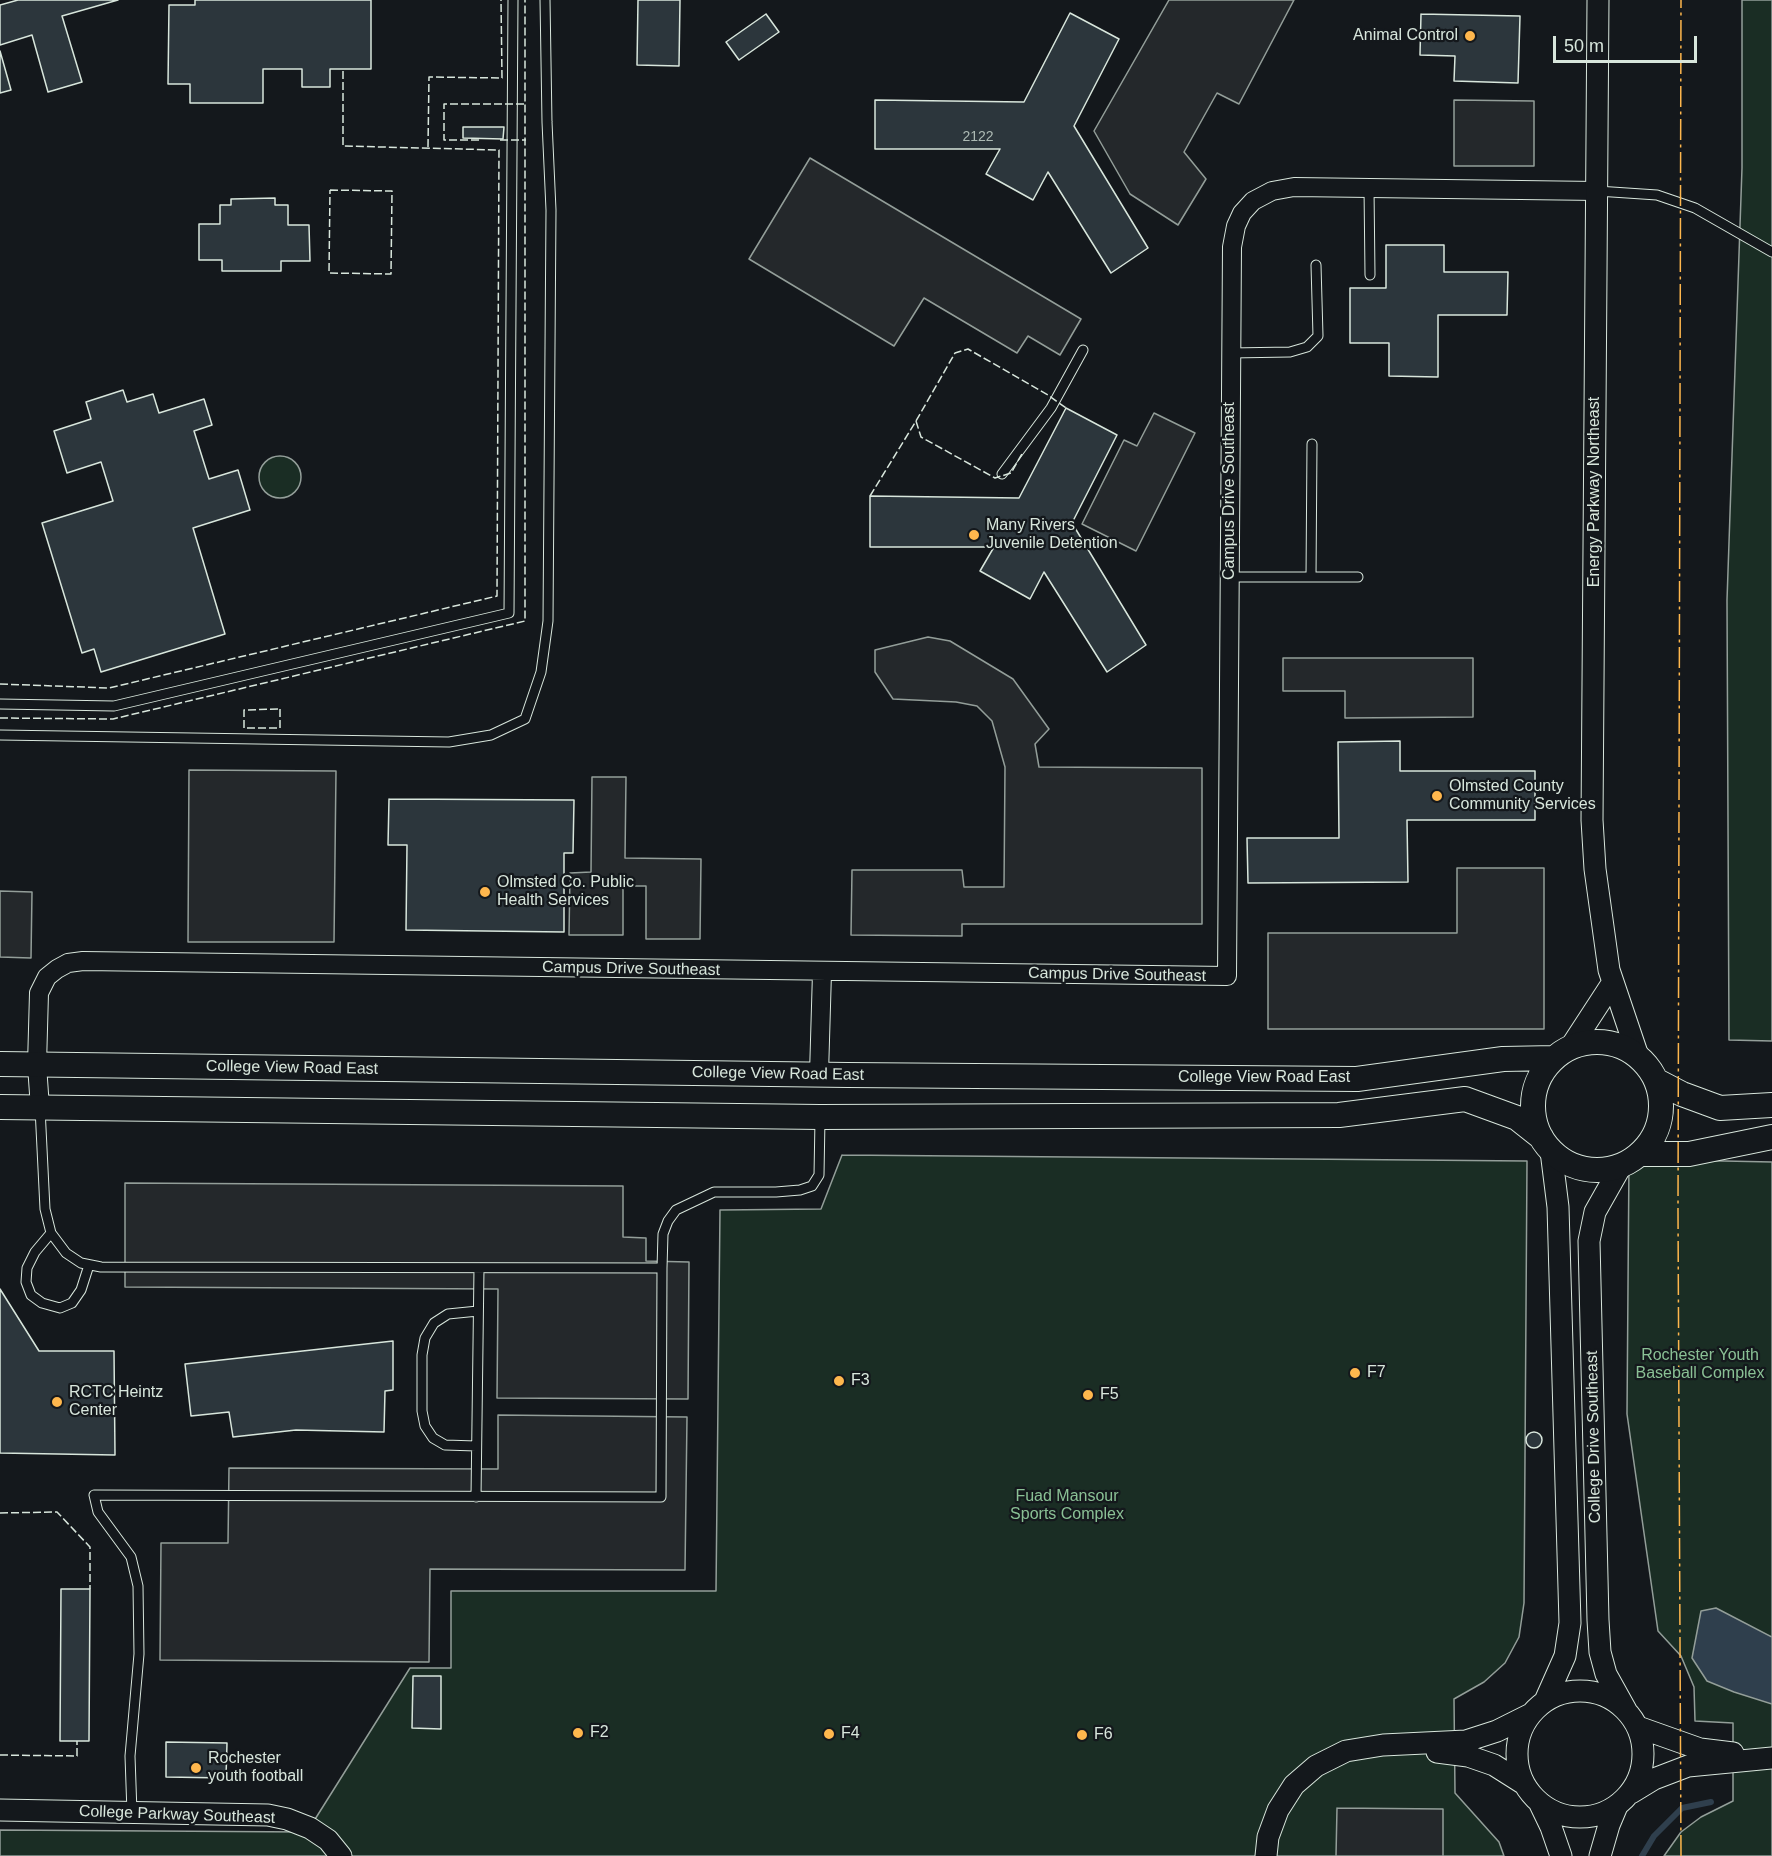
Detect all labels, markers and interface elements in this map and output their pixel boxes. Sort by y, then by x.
scale bar [1556,24,1700,62]
place label: Animal Control [1353,26,1458,46]
marker: Animal Control [1463,29,1477,43]
text: 50 m [1564,36,1604,56]
house number: 2122 [962,129,994,145]
street label: Energy Parkway Northeast [1585,397,1605,587]
street label: Campus Drive Southeast [1220,402,1240,580]
place label: Many Rivers Juvenile Detention [986,516,1118,554]
marker: Many Rivers Juvenile Detention [967,528,981,542]
place label: Olmsted County Community Services [1449,777,1596,815]
marker: Olmsted County Community Services [1430,789,1444,803]
place label: Olmsted Co. Public Health Services [497,873,634,911]
marker: Olmsted Co. Public Health Services [478,885,492,899]
street label: Campus Drive Southeast [542,958,720,980]
street label: Campus Drive Southeast [1028,964,1206,986]
street label: College View Road East [206,1057,378,1079]
street label: College View Road East [692,1063,864,1085]
street label: College View Road East [1178,1068,1350,1088]
park label: Rochester Youth Baseball Complex [1636,1346,1764,1384]
street label: College Drive Southeast [1583,1351,1605,1523]
place label: F7 [1367,1363,1386,1383]
marker: F7 [1348,1366,1362,1380]
place label: F3 [851,1371,870,1391]
marker: F3 [832,1374,846,1388]
place label: RCTC Heintz Center [69,1383,163,1421]
place label: F5 [1100,1385,1119,1405]
marker: F5 [1081,1388,1095,1402]
marker: RCTC Heintz Center [50,1395,64,1409]
park label: Fuad Mansour Sports Complex [1010,1487,1124,1525]
place label: F2 [590,1723,609,1743]
place label: F4 [841,1724,860,1744]
place label: F6 [1094,1725,1113,1745]
marker: F2 [571,1726,585,1740]
marker: F4 [822,1727,836,1741]
marker: F6 [1075,1728,1089,1742]
place label: Rochester youth football [208,1749,303,1787]
marker: Rochester youth football [189,1761,203,1775]
street label: College Parkway Southeast [78,1802,276,1828]

